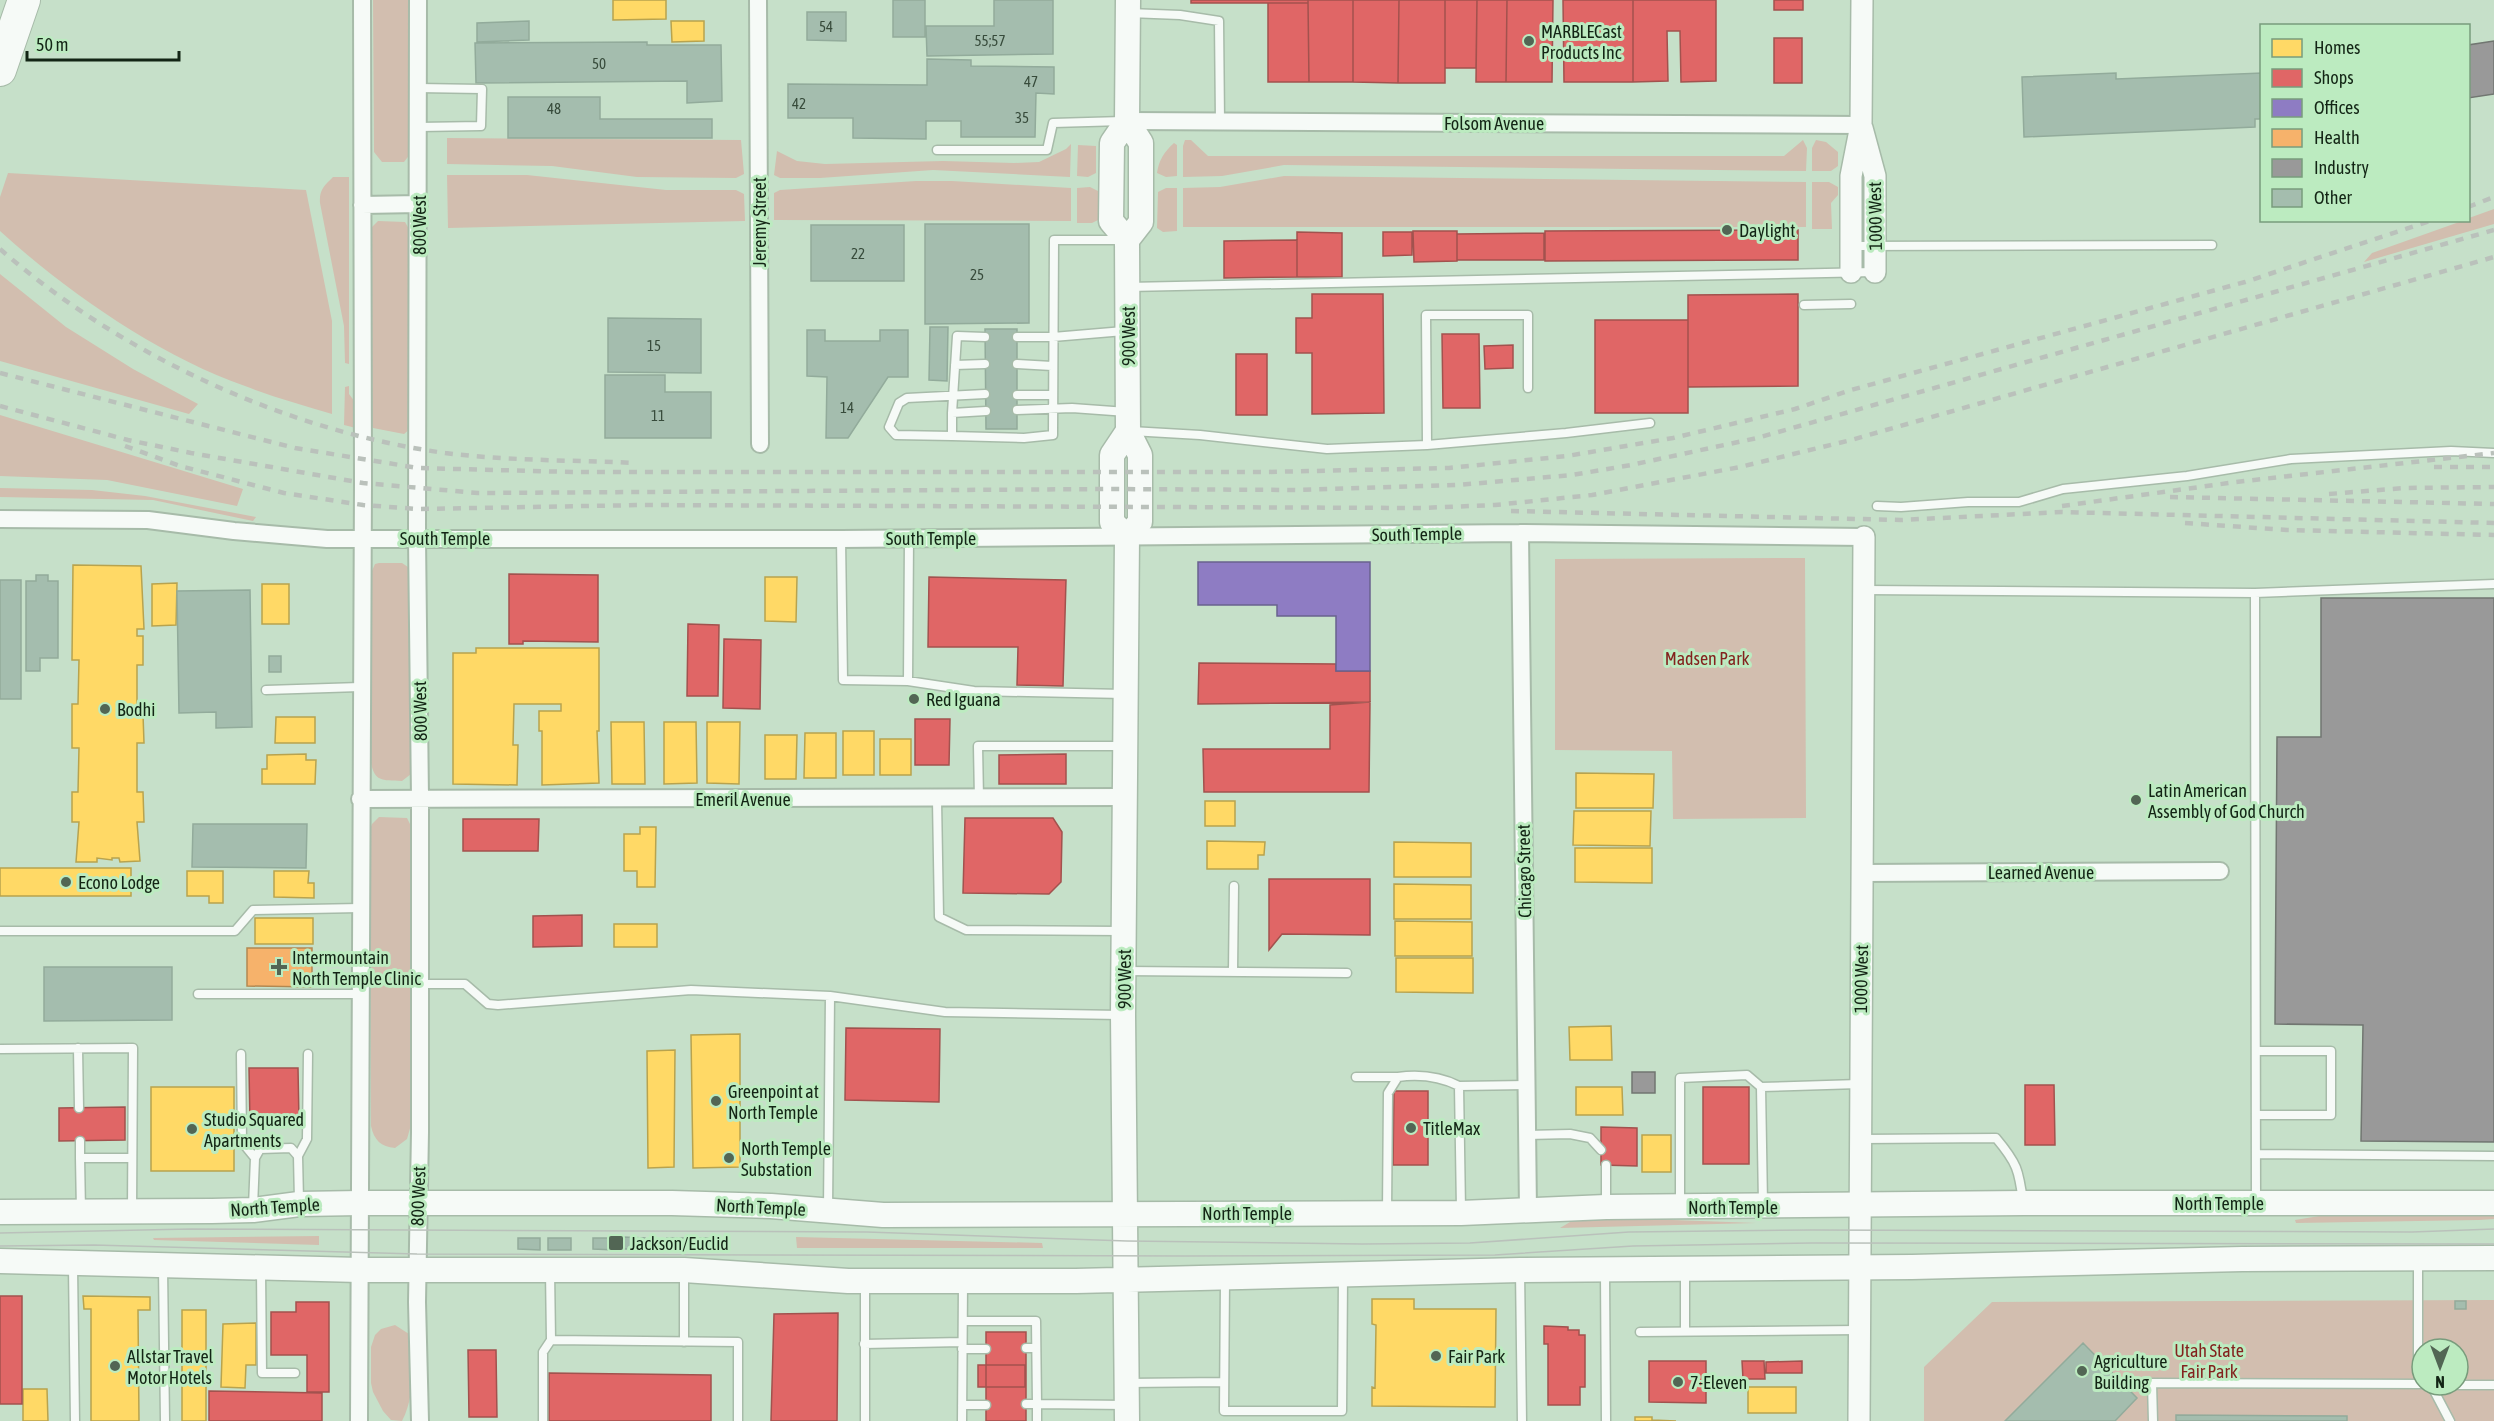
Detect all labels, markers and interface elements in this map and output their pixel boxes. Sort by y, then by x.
house number: 54 [819,18,833,35]
place label: MARBLECast Products Inc [1541,21,1622,63]
scale bar [27,24,178,62]
legend [2260,24,2470,222]
house number: 55;57 [975,32,1005,49]
text: 50 m [36,34,68,55]
marker: MARBLECast Products Inc [1522,34,1536,48]
text: Homes [2314,37,2360,58]
house number: 50 [592,55,606,72]
text: Shops [2314,67,2354,88]
house number: 47 [1024,73,1038,90]
house number: 42 [792,95,806,112]
text: Offices [2314,97,2360,118]
house number: 48 [547,100,561,117]
house number: 35 [1015,109,1029,126]
street label: Folsom Avenue [1444,113,1544,134]
text: Health [2314,127,2360,148]
text: Industry [2314,157,2369,178]
street label: Jeremy Street [749,177,770,267]
street label: 1000 West [1864,182,1886,250]
text: Other [2314,187,2353,208]
street label: 800 West [409,195,430,255]
place label: Daylight [1739,220,1795,241]
marker: Daylight [1720,223,1734,237]
house number: 22 [851,245,865,262]
house number: 25 [970,266,984,283]
street label: 900 West [1118,306,1139,366]
house number: 15 [647,337,661,354]
house number: 14 [840,399,854,416]
house number: 11 [651,407,665,424]
street label: South Temple [1372,523,1462,545]
street label: South Temple [400,528,490,549]
street label: South Temple [886,528,976,549]
park label: Madsen Park [1665,648,1749,669]
street label: 800 West [409,681,431,741]
place label: Red Iguana [926,689,1001,710]
marker: Red Iguana [907,692,921,706]
place label: Bodhi [117,699,155,720]
marker: Bodhi [98,702,112,716]
place label: Latin American Assembly of God Church [2148,780,2305,822]
street label: Emeril Avenue [695,789,791,810]
marker: Latin American Assembly of God Church [2129,793,2143,807]
street label: Chicago Street [1513,824,1535,918]
street label: Learned Avenue [1988,862,2094,883]
place label: Econo Lodge [78,872,160,893]
marker: Econo Lodge [59,875,73,889]
street label: 1000 West [1850,945,1872,1013]
place label: Intermountain North Temple Clinic [292,947,421,989]
street label: 900 West [1114,949,1135,1009]
marker: Intermountain North Temple Clinic [270,958,288,976]
place label: Greenpoint at North Temple [728,1081,819,1123]
marker: Greenpoint at North Temple [709,1094,723,1108]
place label: Studio Squared Apartments [204,1109,304,1151]
place label: TitleMax [1423,1118,1480,1139]
marker: TitleMax [1404,1121,1418,1135]
marker: Studio Squared Apartments [185,1122,199,1136]
place label: North Temple Substation [741,1138,831,1180]
marker: North Temple Substation [722,1151,736,1165]
street label: 800 West [406,1166,430,1226]
street label: North Temple [229,1193,321,1221]
street label: North Temple [2174,1193,2264,1214]
street label: North Temple [716,1194,806,1220]
street label: North Temple [1688,1197,1778,1218]
street label: North Temple [1202,1203,1292,1224]
place label: Jackson/Euclid [630,1233,729,1254]
marker: Jackson/Euclid [607,1234,625,1252]
north arrow [2410,1337,2470,1397]
park label: Utah State Fair Park [2174,1340,2244,1382]
place label: Allstar Travel Motor Hotels [127,1346,214,1388]
place label: Fair Park [1448,1346,1505,1367]
marker: Fair Park [1429,1349,1443,1363]
place label: Agriculture Building [2094,1351,2168,1393]
marker: Allstar Travel Motor Hotels [108,1359,122,1373]
marker: Agriculture Building [2075,1364,2089,1378]
place label: 7-Eleven [1690,1372,1747,1393]
text: N [2435,1373,2445,1391]
marker: 7-Eleven [1671,1375,1685,1389]

